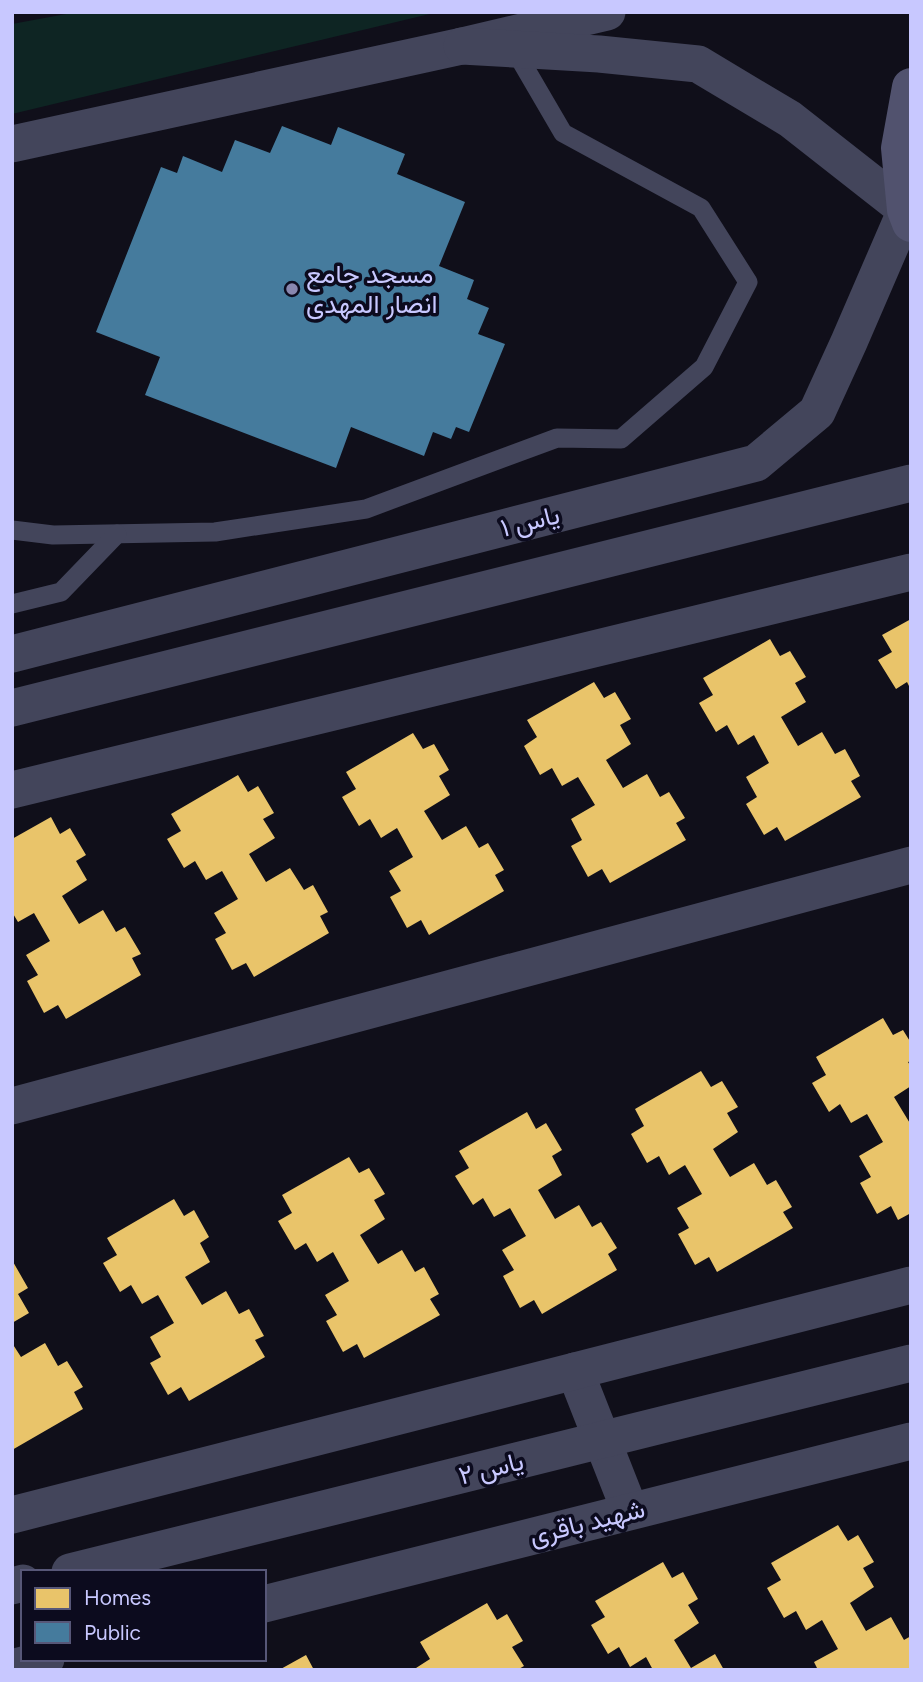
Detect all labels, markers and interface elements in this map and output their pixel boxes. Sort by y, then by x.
place label: مسجد جامع انصار المهدی [306,258,437,320]
marker: مسجد جامع انصار المهدی [284,281,300,297]
street label: یاس ۱ [497,498,563,544]
street label: یاس ۲ [455,1445,527,1491]
street label: شهید باقری [526,1492,648,1552]
legend [21,1570,266,1661]
text: Homes [84,1585,151,1610]
text: Public [84,1620,141,1645]

